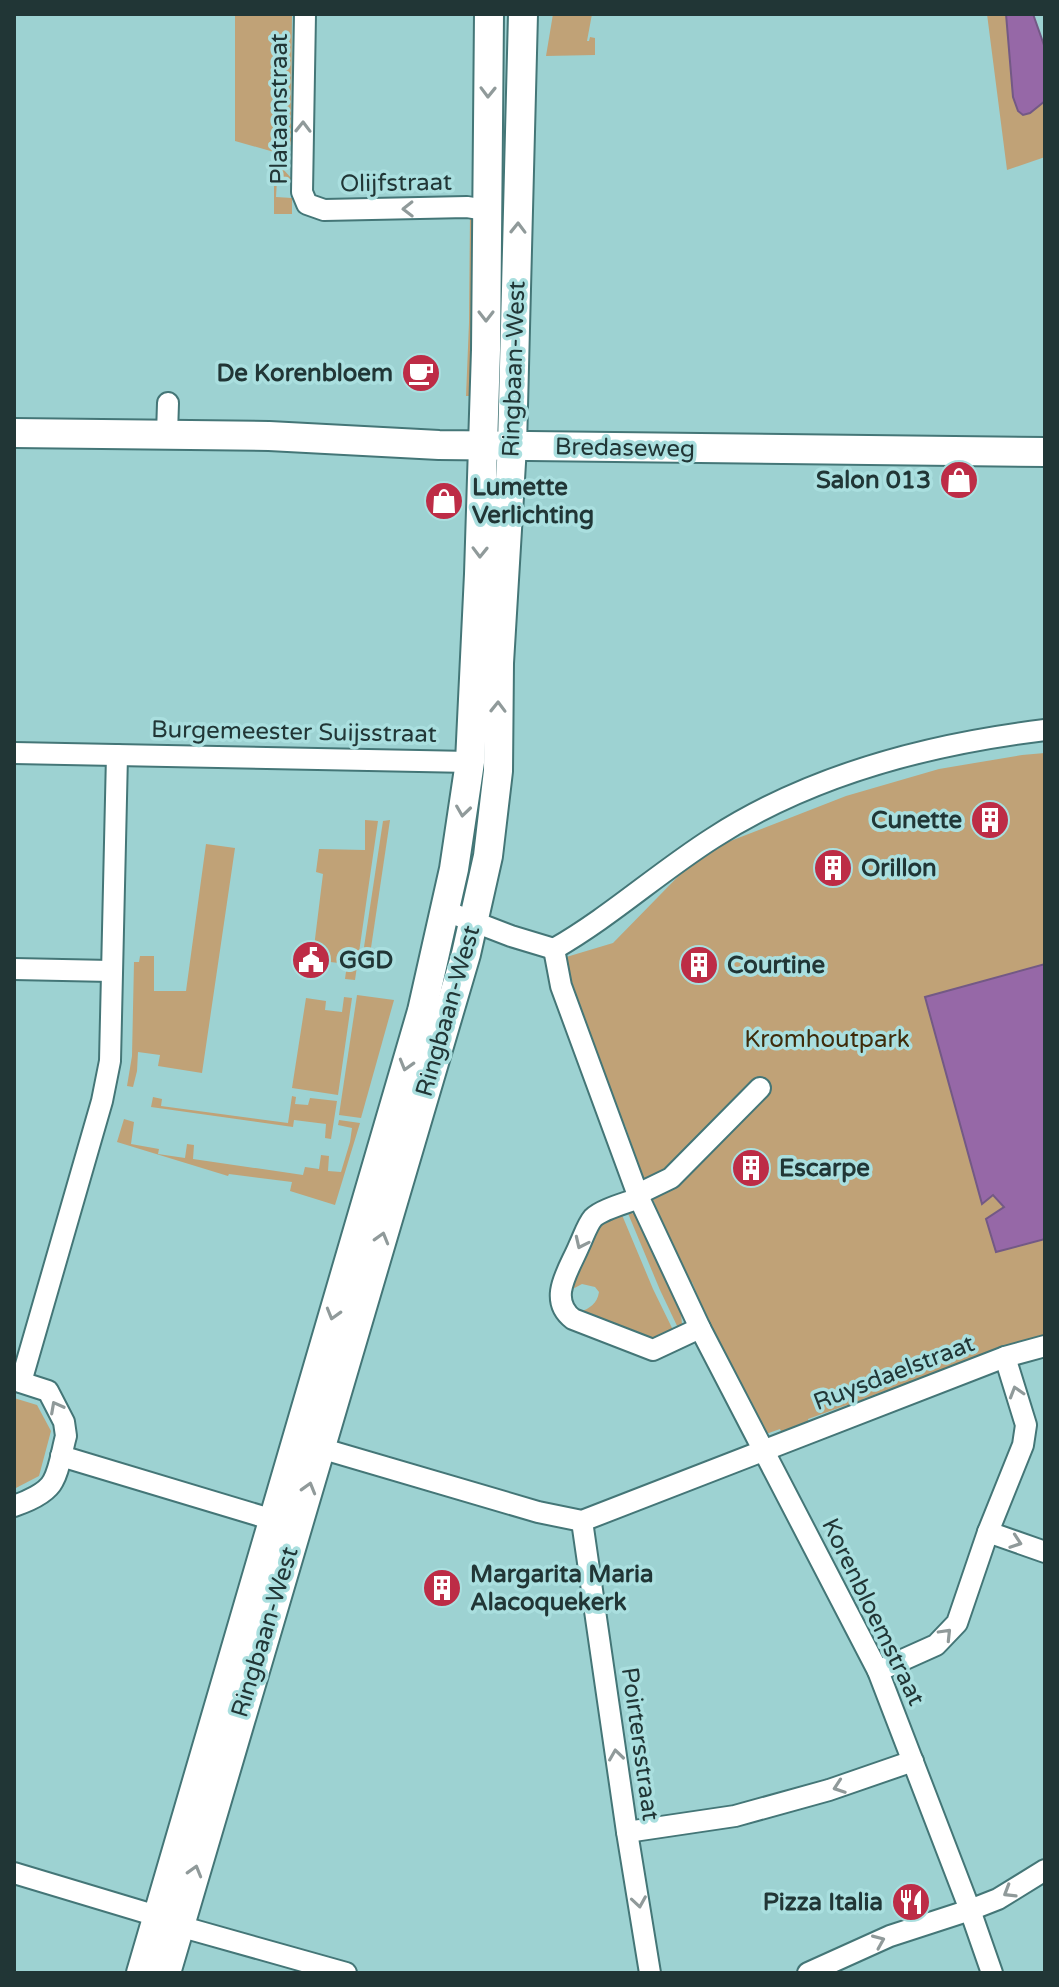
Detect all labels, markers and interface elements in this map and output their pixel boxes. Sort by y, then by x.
street label: Plataanstraat [265,33,294,185]
one-way arrow [479,86,497,99]
one-way arrow [294,120,312,133]
street label: Olijfstraat [340,168,452,198]
one-way arrow [402,200,414,217]
one-way arrow [509,221,526,234]
street label: Ringbaan-West [496,280,532,458]
one-way arrow [477,310,495,323]
cafe icon: De Korenbloem [400,352,442,394]
place label: De Korenbloem [217,359,393,388]
street label: Bredaseweg [555,432,695,464]
shop icon: Salon 013 [938,459,980,501]
place label: Salon 013 [816,466,931,495]
place label: Lumette Verlichting [472,473,594,530]
shop icon: Lumette Verlichting [423,480,465,522]
one-way arrow [471,546,488,559]
one-way arrow [489,700,507,713]
street label: Burgemeester Suijsstraat [151,715,437,749]
building icon: Cunette [969,799,1011,841]
one-way arrow [455,804,472,818]
place label: Cunette [871,806,962,835]
building icon: Orillon [812,847,854,889]
place label: Orillon [861,854,937,883]
street label: Ringbaan-West [410,922,486,1100]
public building icon: GGD [290,939,332,981]
building icon: Courtine [678,944,720,986]
place label: GGD [339,946,393,975]
place label: Courtine [727,951,825,980]
park label: Kromhoutpark [744,1025,910,1054]
one-way arrow [399,1057,415,1071]
building icon: Escarpe [730,1147,772,1189]
place label: Escarpe [779,1154,870,1183]
one-way arrow [373,1232,389,1246]
one-way arrow [575,1235,591,1250]
one-way arrow [326,1307,342,1320]
street label: Ruysdaelstraat [809,1329,979,1417]
one-way arrow [1009,1386,1025,1399]
one-way arrow [51,1400,66,1415]
one-way arrow [300,1481,316,1495]
street label: Korenbloemstraat [815,1514,931,1710]
one-way arrow [1009,1532,1023,1548]
street label: Ringbaan-West [225,1543,305,1721]
place label: Margarita Maria Alacoquekerk [470,1560,654,1617]
building icon: Margarita Maria Alacoquekerk [421,1567,463,1609]
one-way arrow [937,1629,952,1643]
street label: Poirtersstraat [615,1665,665,1823]
one-way arrow [608,1748,625,1762]
one-way arrow [833,1777,847,1793]
one-way arrow [186,1865,202,1878]
restaurant icon: Pizza Italia [890,1881,932,1923]
one-way arrow [1003,1882,1018,1898]
place label: Pizza Italia [763,1888,883,1917]
one-way arrow [629,1896,646,1909]
one-way arrow [871,1934,885,1950]

